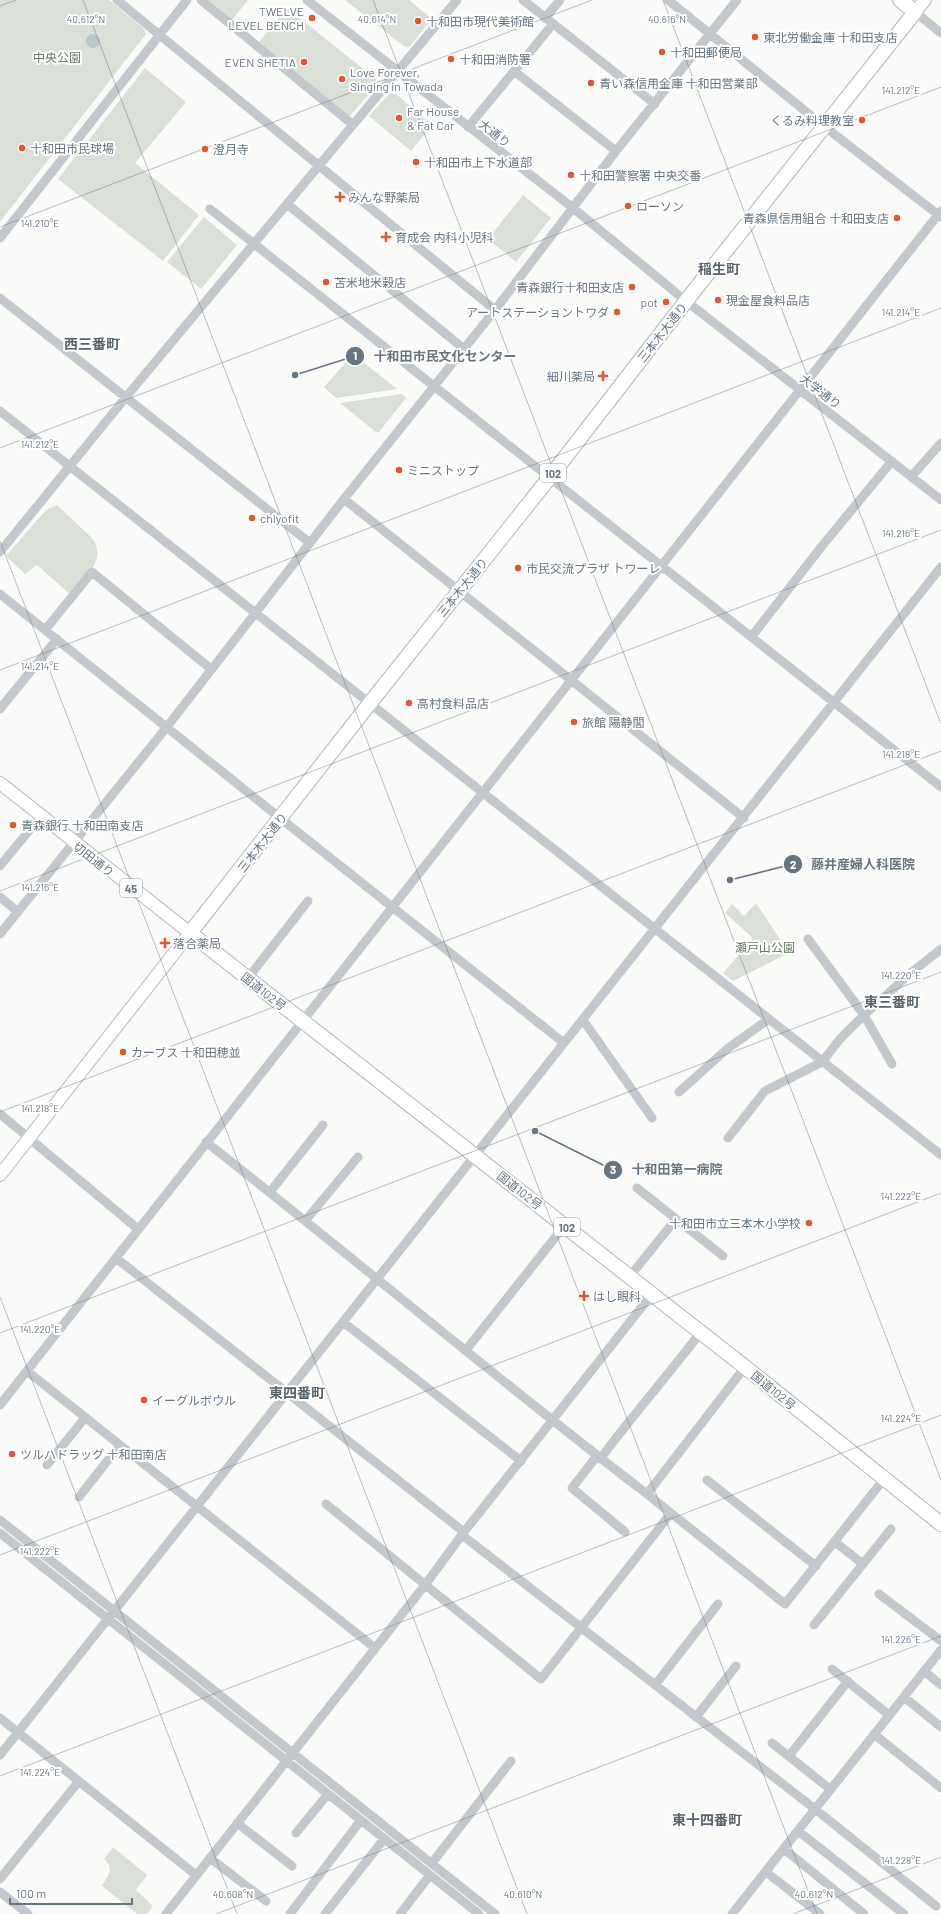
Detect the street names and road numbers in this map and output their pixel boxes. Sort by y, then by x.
street label: 大通り [477,116,513,150]
street label: 三本木大通り [634,299,690,365]
street label: 大学通り [798,371,844,411]
road number: 102 [540,464,566,482]
street label: 三本木大通り [434,555,490,619]
street label: 三本木大通り [234,809,290,875]
street label: 切田通り [71,839,117,879]
road number: 45 [120,879,142,897]
street label: 国道102号 [239,969,289,1013]
street label: 国道102号 [495,1168,545,1212]
road number: 102 [554,1218,580,1236]
street label: 国道102号 [749,1368,799,1412]

